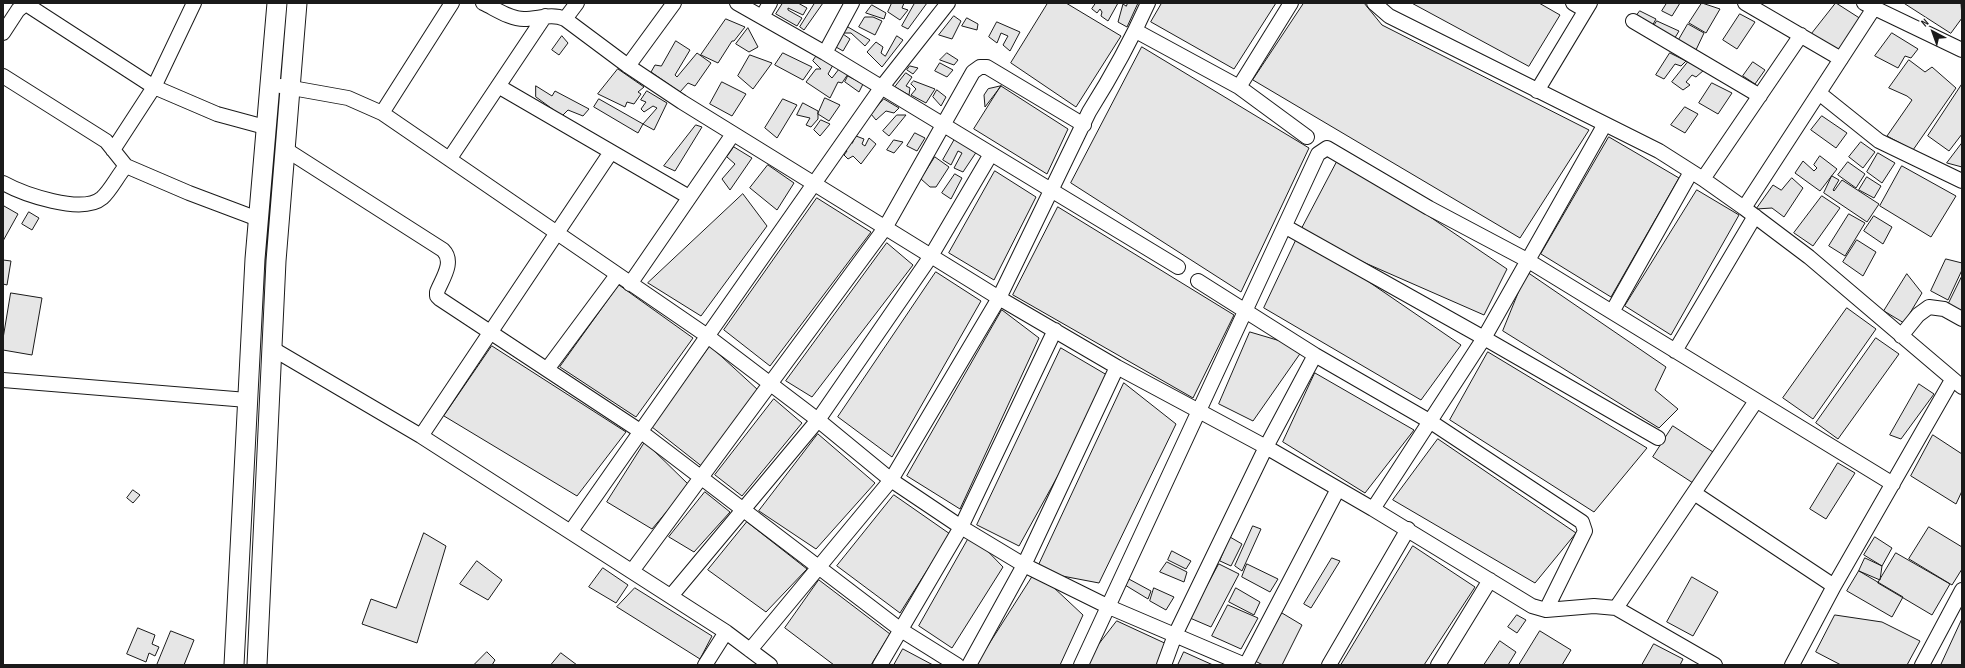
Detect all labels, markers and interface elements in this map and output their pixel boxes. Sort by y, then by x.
north arrow [1913,12,1953,52]
text: N [1918,16,1931,29]

